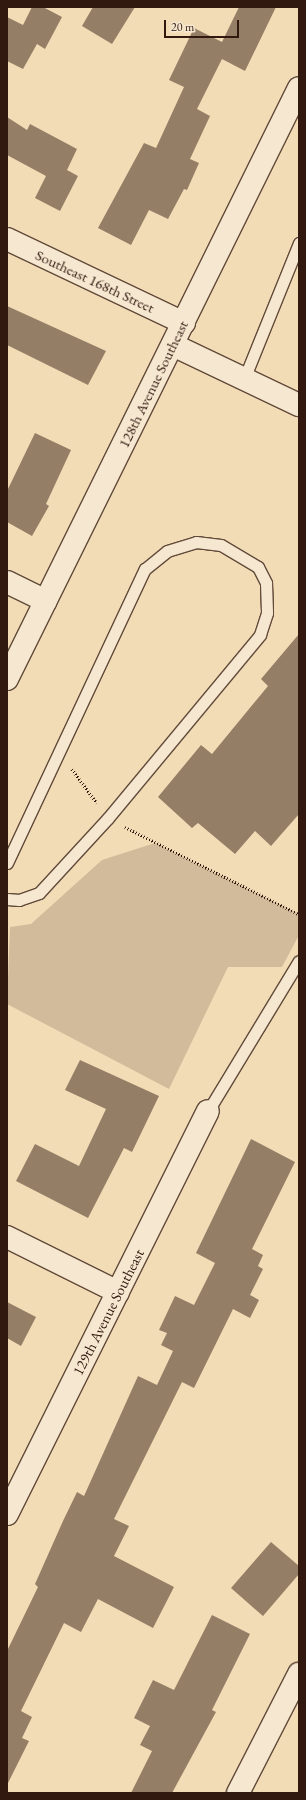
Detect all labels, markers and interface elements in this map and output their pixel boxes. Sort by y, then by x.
scale bar [166,12,241,38]
text: 20 m [171,19,194,35]
street label: Southeast 168th Street [33,246,157,316]
street label: 128th Avenue Southeast [114,317,192,451]
street label: 129th Avenue Southeast [68,1246,148,1378]

